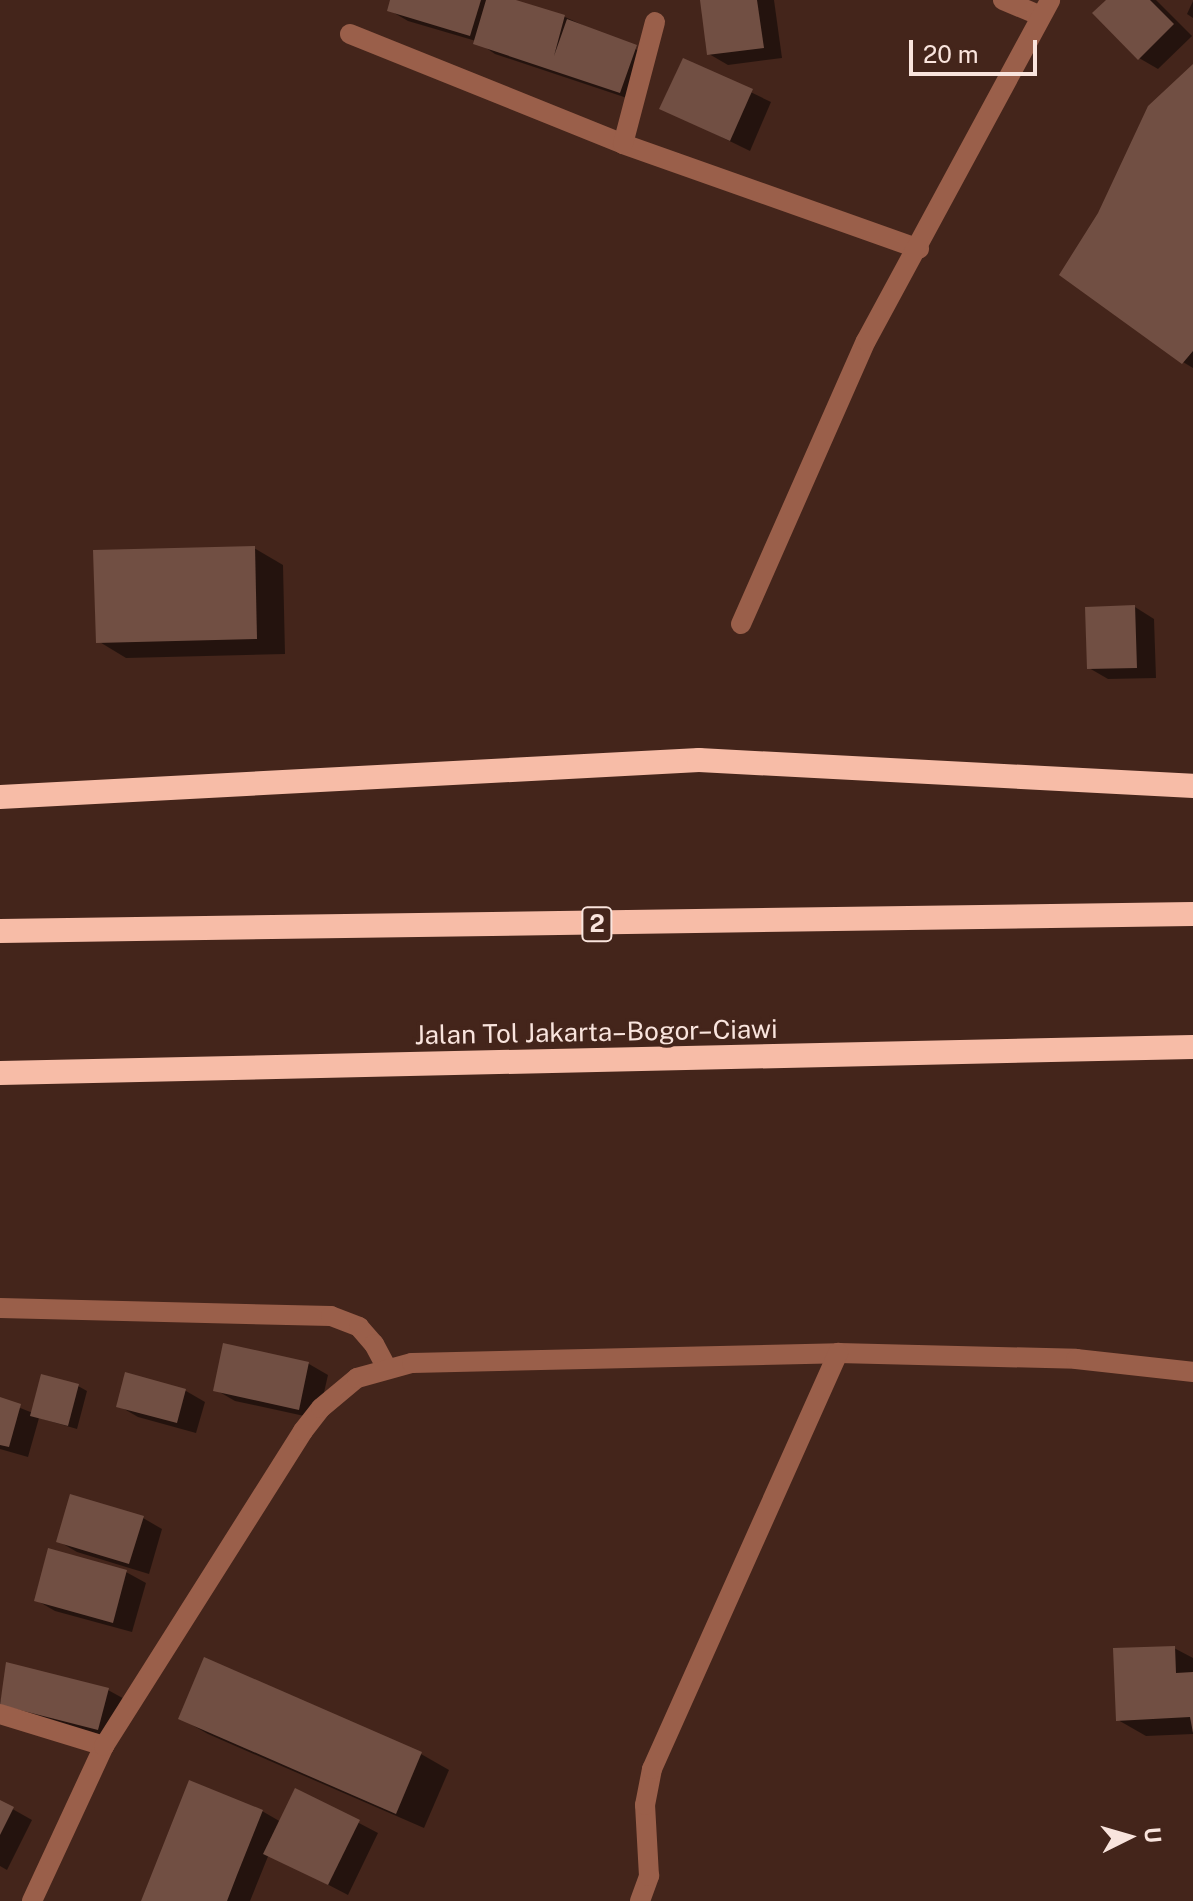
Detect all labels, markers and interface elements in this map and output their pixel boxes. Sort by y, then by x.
scale bar [913,24,1041,74]
text: 20 m [923,40,979,68]
road number: 2 [581,904,613,944]
street label: Jalan Tol Jakarta–Bogor–Ciawi [414,1013,778,1051]
north arrow [1089,1797,1169,1877]
text: U [1139,1826,1167,1844]

